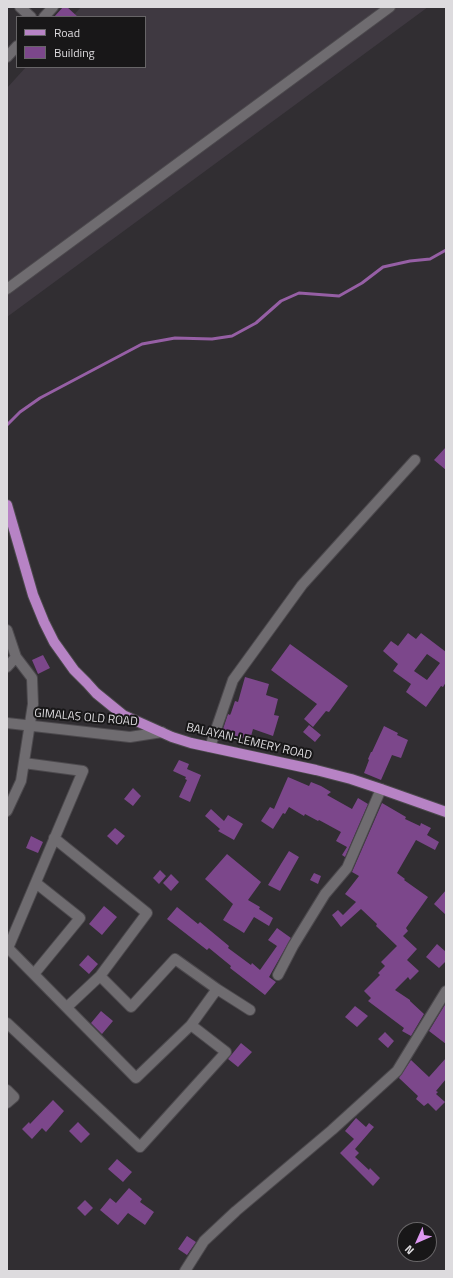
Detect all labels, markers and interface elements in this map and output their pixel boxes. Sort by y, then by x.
legend [16,16,146,68]
text: Road [54,23,80,42]
text: Building [54,43,95,62]
street label: GIMALAS OLD ROAD [34,706,138,730]
street label: BALAYAN-LEMERY ROAD [185,721,313,763]
north arrow [397,1222,437,1262]
text: N [401,1241,418,1258]

